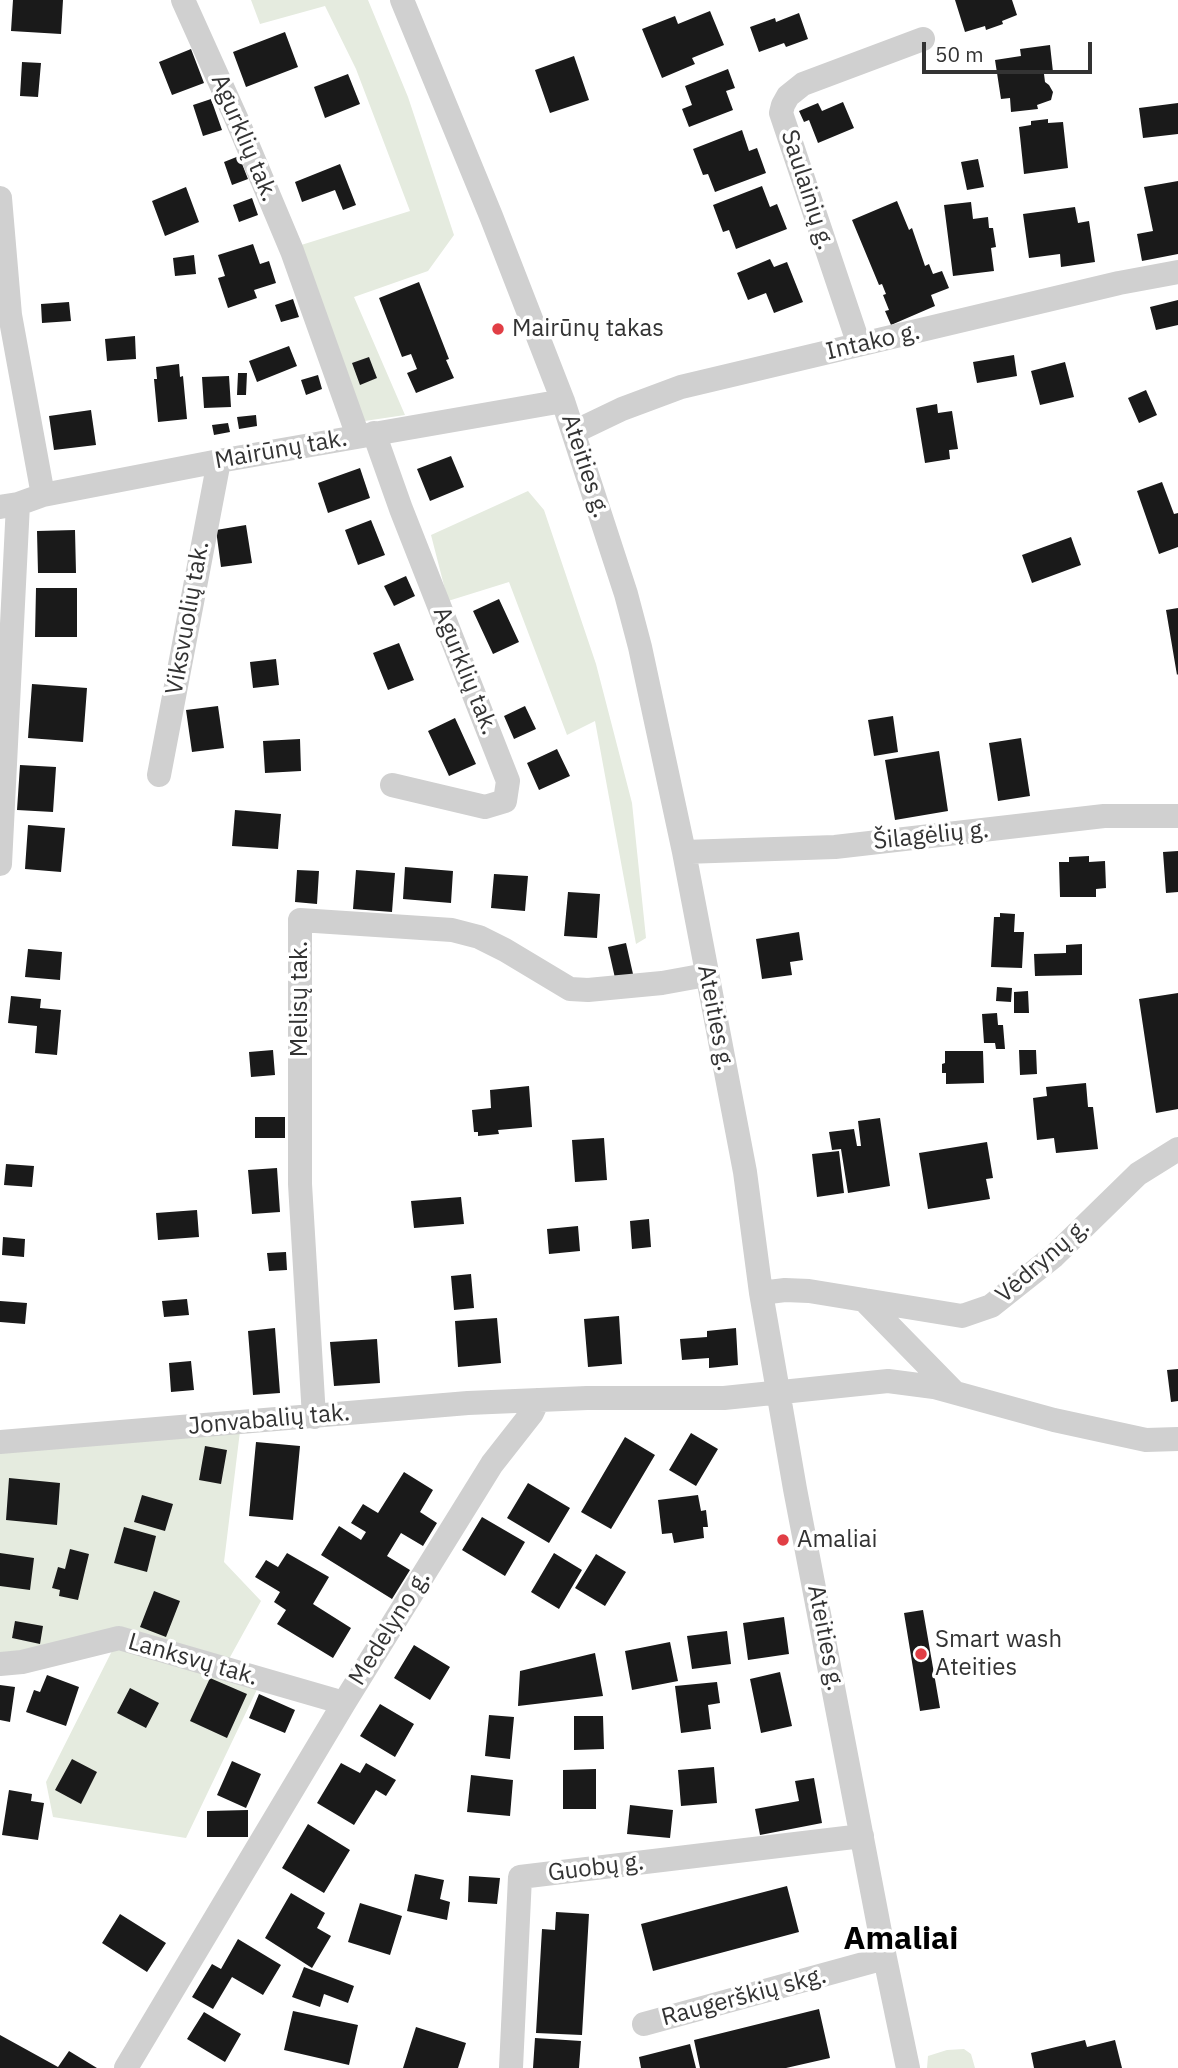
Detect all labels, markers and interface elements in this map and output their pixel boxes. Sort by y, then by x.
scale bar [926,28,1096,72]
text: 50 m [935,40,984,68]
street label: Agurklių tak. [204,70,284,206]
street label: Saulainių g. [774,127,840,253]
place label: Mairūnų takas [512,315,664,343]
street label: Intako g. [823,317,923,367]
marker: Mairūnų takas [490,321,506,337]
street label: Ateities g. [555,411,615,521]
street label: Mairūnų tak. [212,424,350,476]
street label: Viksvuolių tak. [160,539,216,697]
street label: Agurklių tak. [426,603,504,739]
street label: Šilagėlių g. [872,816,990,856]
street label: Melisų tak. [286,941,314,1057]
street label: Ateities g. [691,963,739,1073]
street label: Vėdrynų g. [990,1213,1096,1309]
street label: Jonvabalių tak. [187,1399,351,1441]
place label: Amaliai [797,1526,877,1554]
marker: Amaliai [775,1532,791,1548]
street label: Medelyno g. [343,1565,437,1691]
street label: Ateities g. [801,1583,849,1693]
place label: Smart wash Ateities [935,1626,1062,1682]
street label: Lanksvų tak. [125,1628,261,1692]
marker: Smart wash Ateities [913,1646,929,1662]
street label: Guobų g. [546,1848,646,1888]
district label: Amaliai [844,1921,958,1959]
street label: Raugerškių skg. [658,1961,830,2033]

